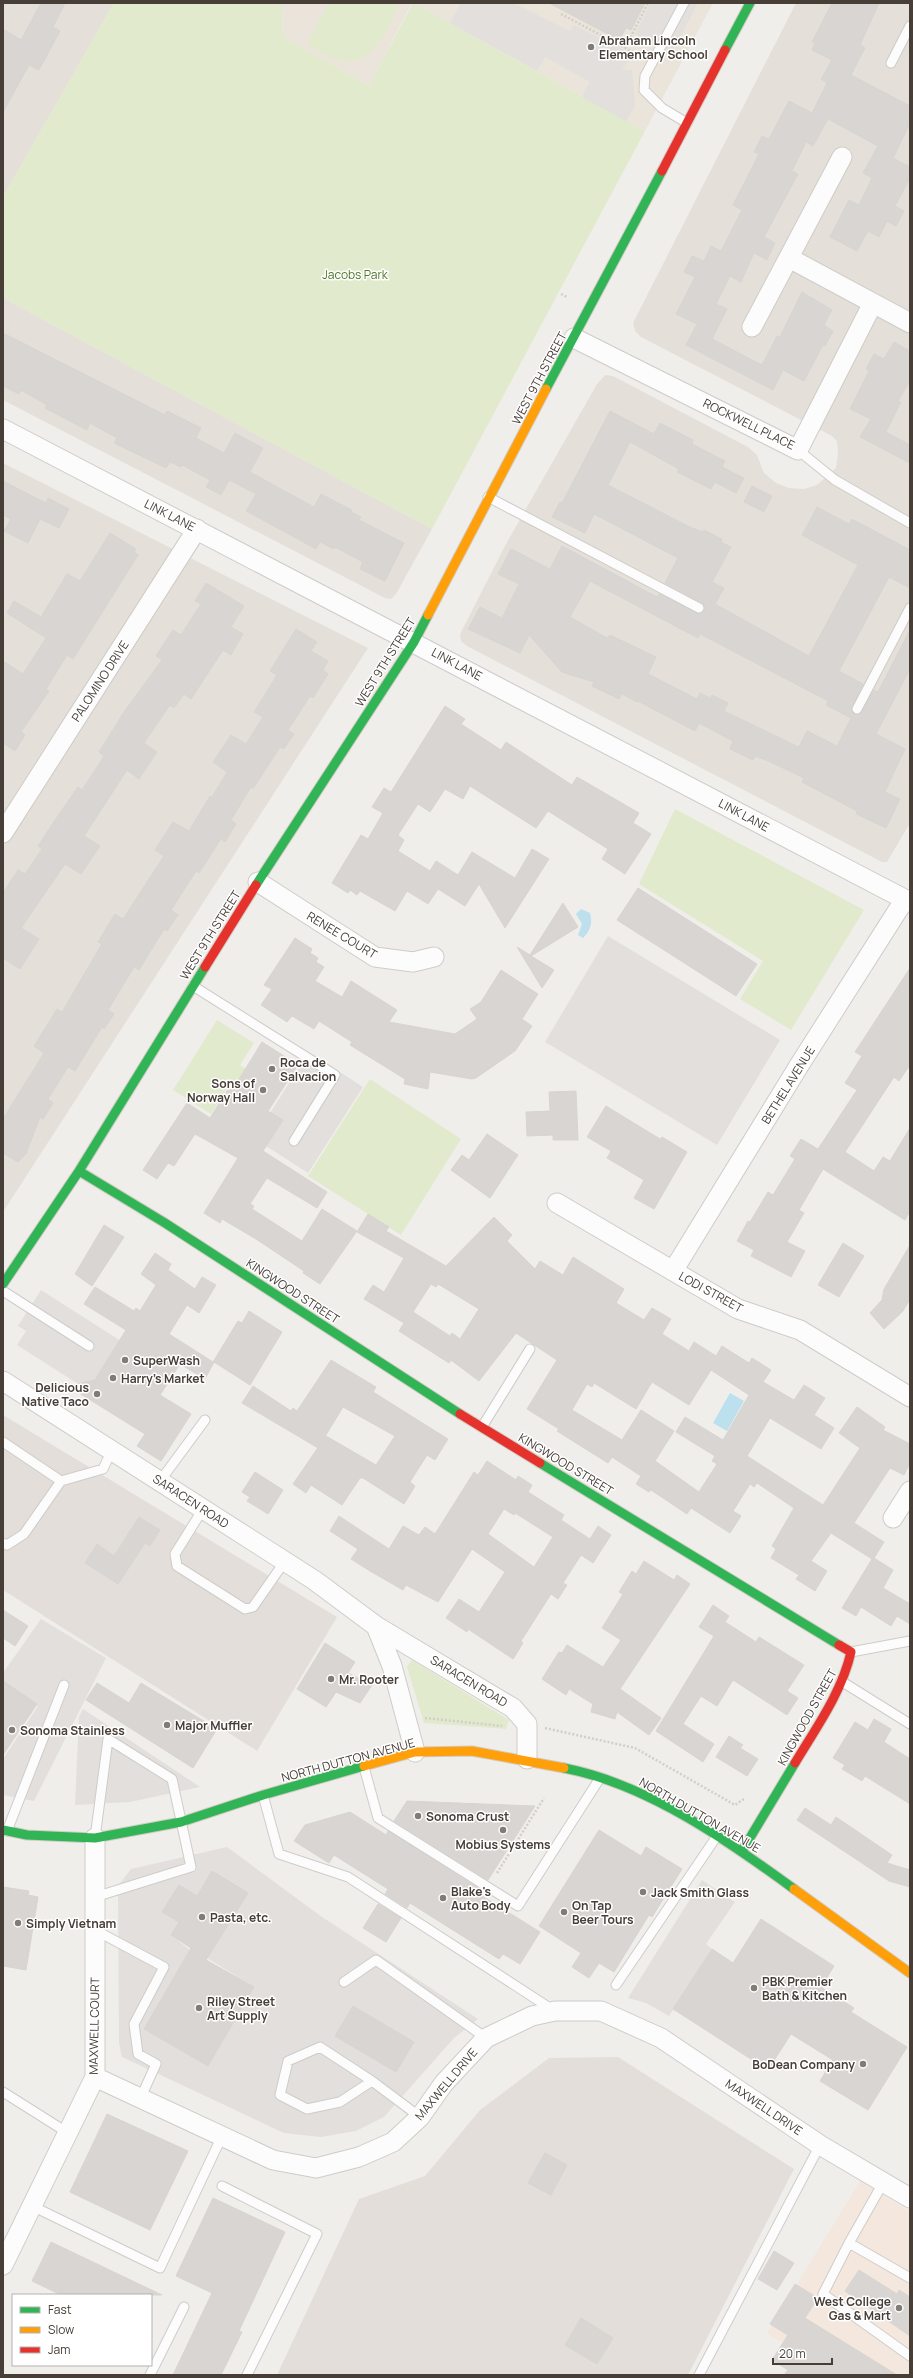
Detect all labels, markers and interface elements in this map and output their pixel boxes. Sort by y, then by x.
place label: Abraham Lincoln Elementary School [599,32,708,63]
marker: Abraham Lincoln Elementary School [586,42,596,52]
park label: Jacobs Park [322,266,389,283]
street label: WEST 9TH STREET [507,328,571,427]
street label: ROCKWELL PLACE [700,394,798,454]
street label: LINK LANE [142,495,199,535]
street label: WEST 9TH STREET [351,613,420,710]
street label: PALOMINO DRIVE [67,637,133,725]
street label: LINK LANE [429,644,485,685]
street label: LINK LANE [716,795,772,836]
street label: WEST 9TH STREET [176,886,245,983]
street label: RENEE COURT [304,907,381,963]
street label: BETHEL AVENUE [757,1043,819,1127]
place label: Roca de Salvacion [280,1054,336,1085]
marker: Roca de Salvacion [267,1064,277,1074]
place label: Sons of Norway Hall [187,1075,255,1106]
marker: Sons of Norway Hall [258,1085,268,1095]
street label: KINGWOOD STREET [243,1254,344,1328]
street label: LODI STREET [676,1267,747,1317]
place label: SuperWash [133,1352,200,1369]
marker: SuperWash [120,1355,130,1365]
place label: Harry's Market [121,1370,205,1387]
marker: Harry's Market [108,1373,118,1383]
place label: Delicious Native Taco [21,1379,90,1410]
marker: Delicious Native Taco [92,1389,102,1399]
street label: KINGWOOD STREET [515,1429,617,1500]
street label: SARACEN ROAD [150,1470,232,1532]
street label: SARACEN ROAD [427,1651,511,1711]
street label: KINGWOOD STREET [773,1665,841,1768]
place label: Mr. Rooter [339,1671,399,1688]
marker: Mr. Rooter [326,1674,336,1684]
place label: Major Muffler [175,1717,253,1734]
marker: Major Muffler [162,1720,172,1730]
place label: Sonoma Stainless [20,1722,125,1739]
marker: Sonoma Stainless [7,1725,17,1735]
street label: NORTH DUTTON AVENUE [279,1734,417,1786]
street label: NORTH DUTTON AVENUE [636,1773,764,1857]
place label: Sonoma Crust [426,1808,509,1825]
marker: Sonoma Crust [413,1811,423,1821]
marker: Mobius Systems [498,1825,508,1835]
place label: Mobius Systems [455,1836,551,1853]
place label: Blake's Auto Body [451,1883,511,1914]
place label: Jack Smith Glass [651,1884,749,1901]
marker: Jack Smith Glass [638,1887,648,1897]
marker: Blake's Auto Body [438,1893,448,1903]
place label: On Tap Beer Tours [572,1897,634,1928]
marker: On Tap Beer Tours [559,1907,569,1917]
place label: Pasta, etc. [210,1909,271,1926]
marker: Pasta, etc. [197,1912,207,1922]
place label: Simply Vietnam [26,1915,117,1932]
marker: Simply Vietnam [13,1918,23,1928]
place label: PBK Premier Bath & Kitchen [762,1973,847,2004]
street label: MAXWELL COURT [85,1976,103,2075]
marker: PBK Premier Bath & Kitchen [749,1983,759,1993]
place label: Riley Street Art Supply [207,1993,275,2024]
marker: Riley Street Art Supply [194,2003,204,2013]
street label: MAXWELL DRIVE [411,2044,481,2124]
place label: BoDean Company [752,2056,855,2073]
marker: BoDean Company [858,2059,868,2069]
street label: MAXWELL DRIVE [722,2075,806,2139]
place label: West College Gas & Mart [814,2293,891,2324]
legend [12,2294,152,2366]
text: Fast [48,2301,72,2318]
marker: West College Gas & Mart [894,2303,904,2313]
text: Slow [48,2321,74,2338]
scale bar [773,2340,832,2366]
text: Jam [48,2341,70,2358]
text: 20 m [779,2345,806,2362]

